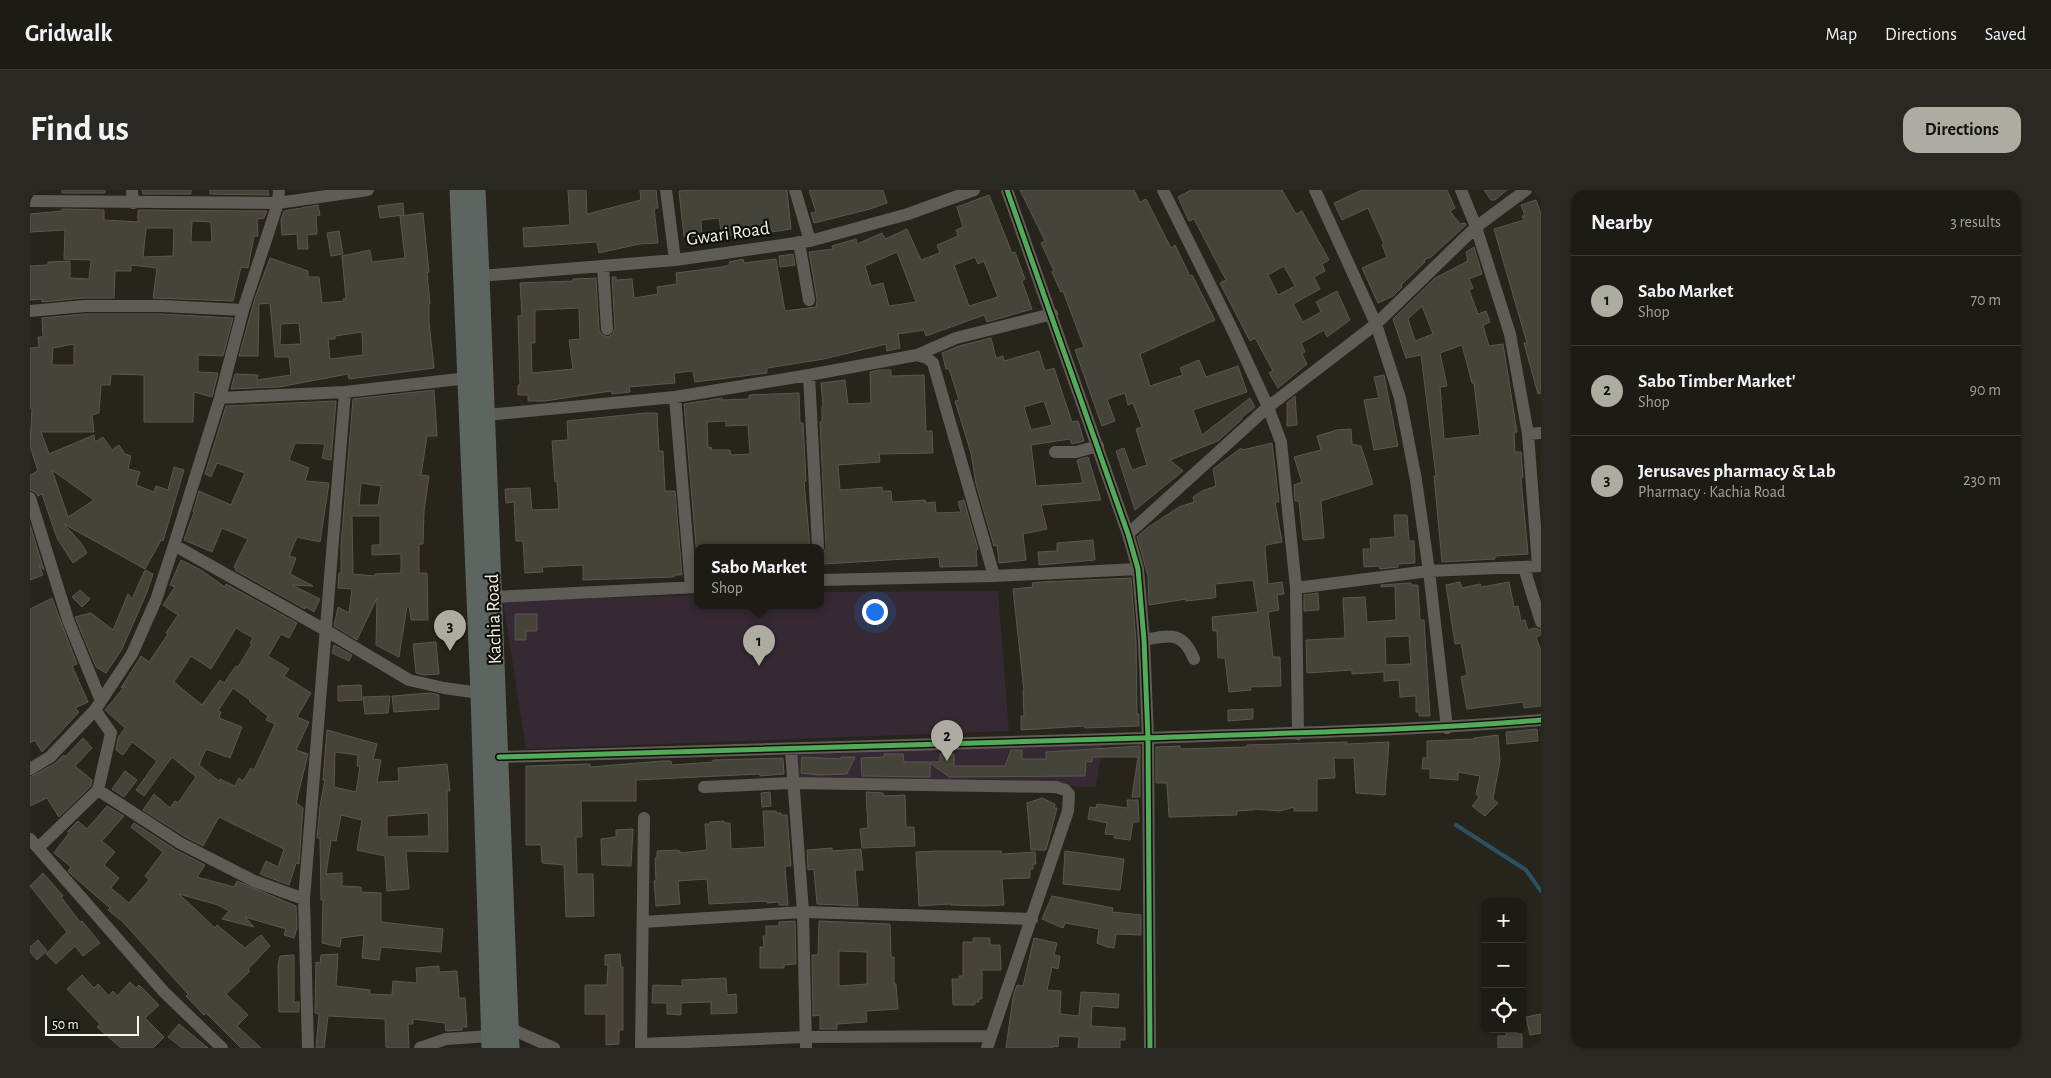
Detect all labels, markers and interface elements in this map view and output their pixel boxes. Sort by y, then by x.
text: Gridwalk [25,22,112,46]
text: Map [1826,26,1857,44]
text: Directions [1885,26,1957,44]
text: Saved [1985,26,2026,44]
button: Directions [1903,107,2021,153]
text: Find us [30,112,129,147]
text: Nearby [1591,212,1652,233]
text: 3 results [1950,214,2001,230]
street label: Gwari Road [685,219,771,249]
text: Sabo Market [1638,282,1733,301]
text: 1 [1604,292,1610,308]
text: 70 m [1970,292,2001,308]
text: Shop [1638,304,1670,320]
text: Sabo Timber Market' [1638,372,1796,391]
text: 2 [1603,382,1611,398]
text: 90 m [1970,382,2001,398]
text: Shop [1638,394,1670,410]
text: Jerusaves pharmacy & Lab [1638,462,1836,481]
text: 3 [1604,472,1610,488]
text: 230 m [1963,472,2001,488]
text: Pharmacy · Kachia Road [1638,484,1785,500]
popup [694,544,824,609]
text: Sabo Market [711,558,807,577]
street label: Kachia Road [483,573,505,665]
text: Shop [711,580,743,596]
your location [862,599,888,625]
pin: 3 [434,610,466,651]
pin: 1 [743,625,775,666]
pin: 2 [931,720,963,761]
map controls [1481,898,1526,1033]
button: + [1481,898,1526,943]
button: − [1481,943,1526,988]
button: locate [1481,988,1526,1033]
scale bar [45,1013,139,1036]
text: 50 m [52,1018,79,1032]

